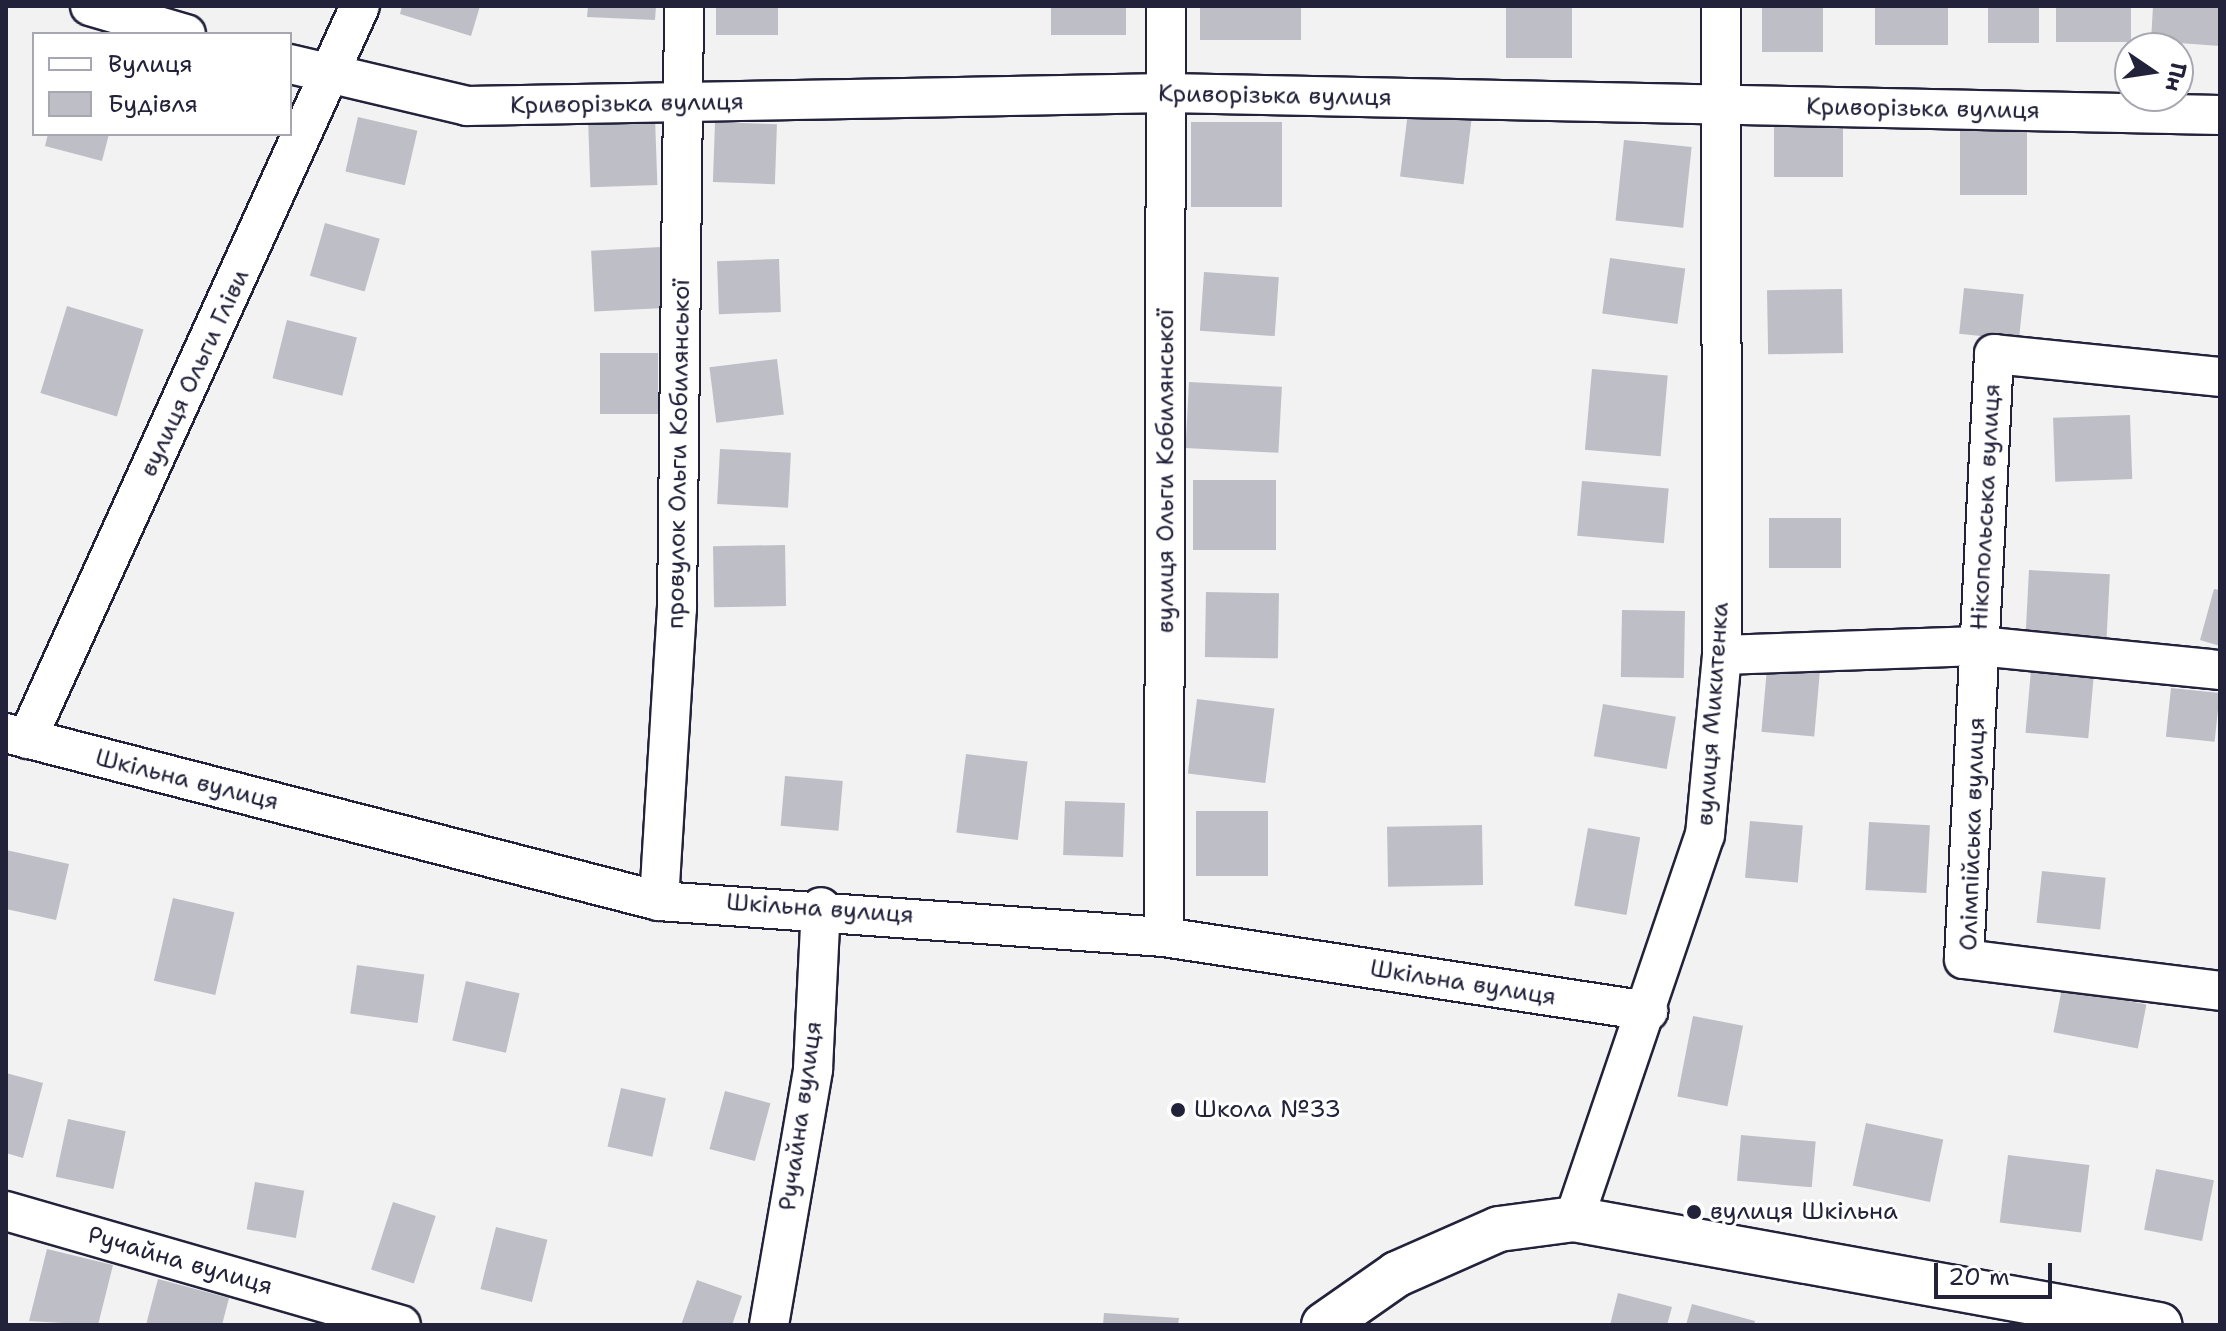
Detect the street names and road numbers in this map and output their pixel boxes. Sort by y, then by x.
street label: Криворізька вулиця [1158,80,1392,112]
street label: Криворізька вулиця [510,88,744,120]
street label: Криворізька вулиця [1806,93,2040,125]
street label: вулиця Ольги Гліви [134,265,256,481]
street label: провулок Ольги Кобилянської [662,279,696,629]
street label: вулиця Ольги Кобилянської [1152,309,1180,633]
street label: Нікопольська вулиця [1965,383,2007,631]
street label: вулиця Микитенка [1691,601,1735,827]
street label: Олімпійська вулиця [1955,717,1991,951]
street label: Шкільна вулиця [92,743,282,817]
street label: Шкільна вулиця [725,888,915,930]
street label: Шкільна вулиця [1368,954,1558,1012]
street label: Ручайна вулиця [773,1019,829,1213]
street label: Ручайна вулиця [84,1221,276,1301]

